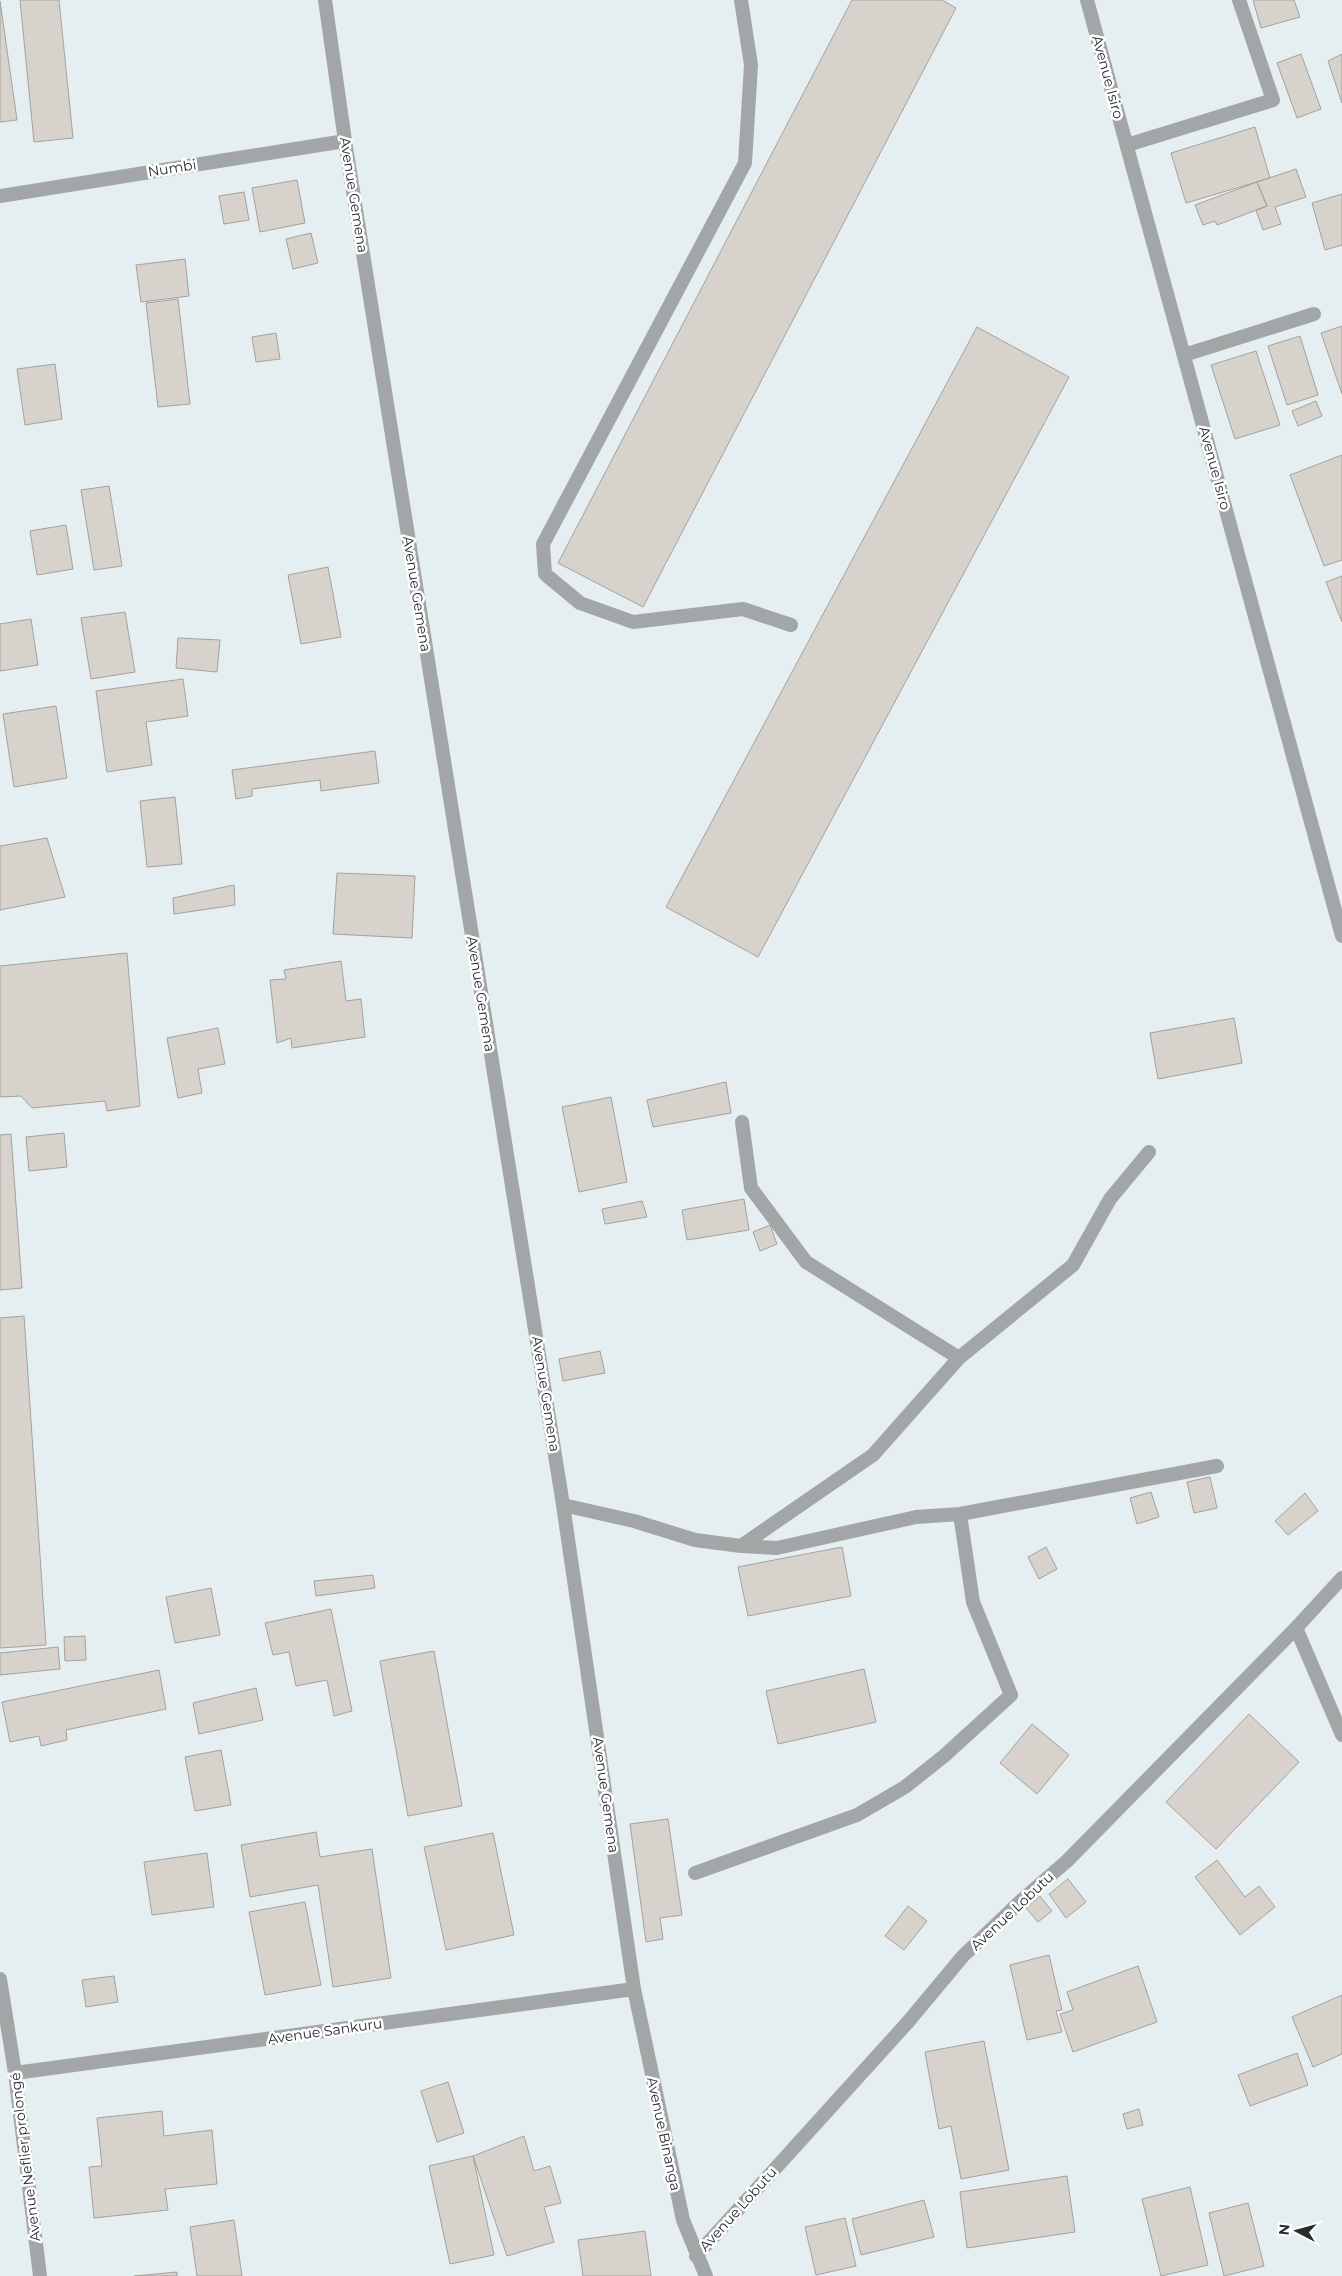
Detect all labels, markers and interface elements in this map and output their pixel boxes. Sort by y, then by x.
street label: Avenue Isiro [1088,33,1128,121]
street label: Avenue Gemena [336,136,372,254]
street label: Numbi [146,155,198,181]
street label: Avenue Isiro [1195,424,1235,512]
street label: Avenue Gemena [399,535,435,653]
street label: Avenue Gemena [463,935,499,1053]
street label: Avenue Gemena [528,1335,564,1453]
street label: Avenue Gemena [589,1736,623,1854]
street label: Avenue Lobutu [967,1868,1057,1954]
street label: Avenue Sankuru [267,2014,383,2048]
street label: Avenue Neflier prolongé [6,2071,44,2243]
street label: Avenue Binanga [643,2075,685,2193]
street label: Avenue Lobutu [695,2163,781,2255]
north arrow [1272,2206,1322,2256]
text: N [1275,2223,1294,2236]

